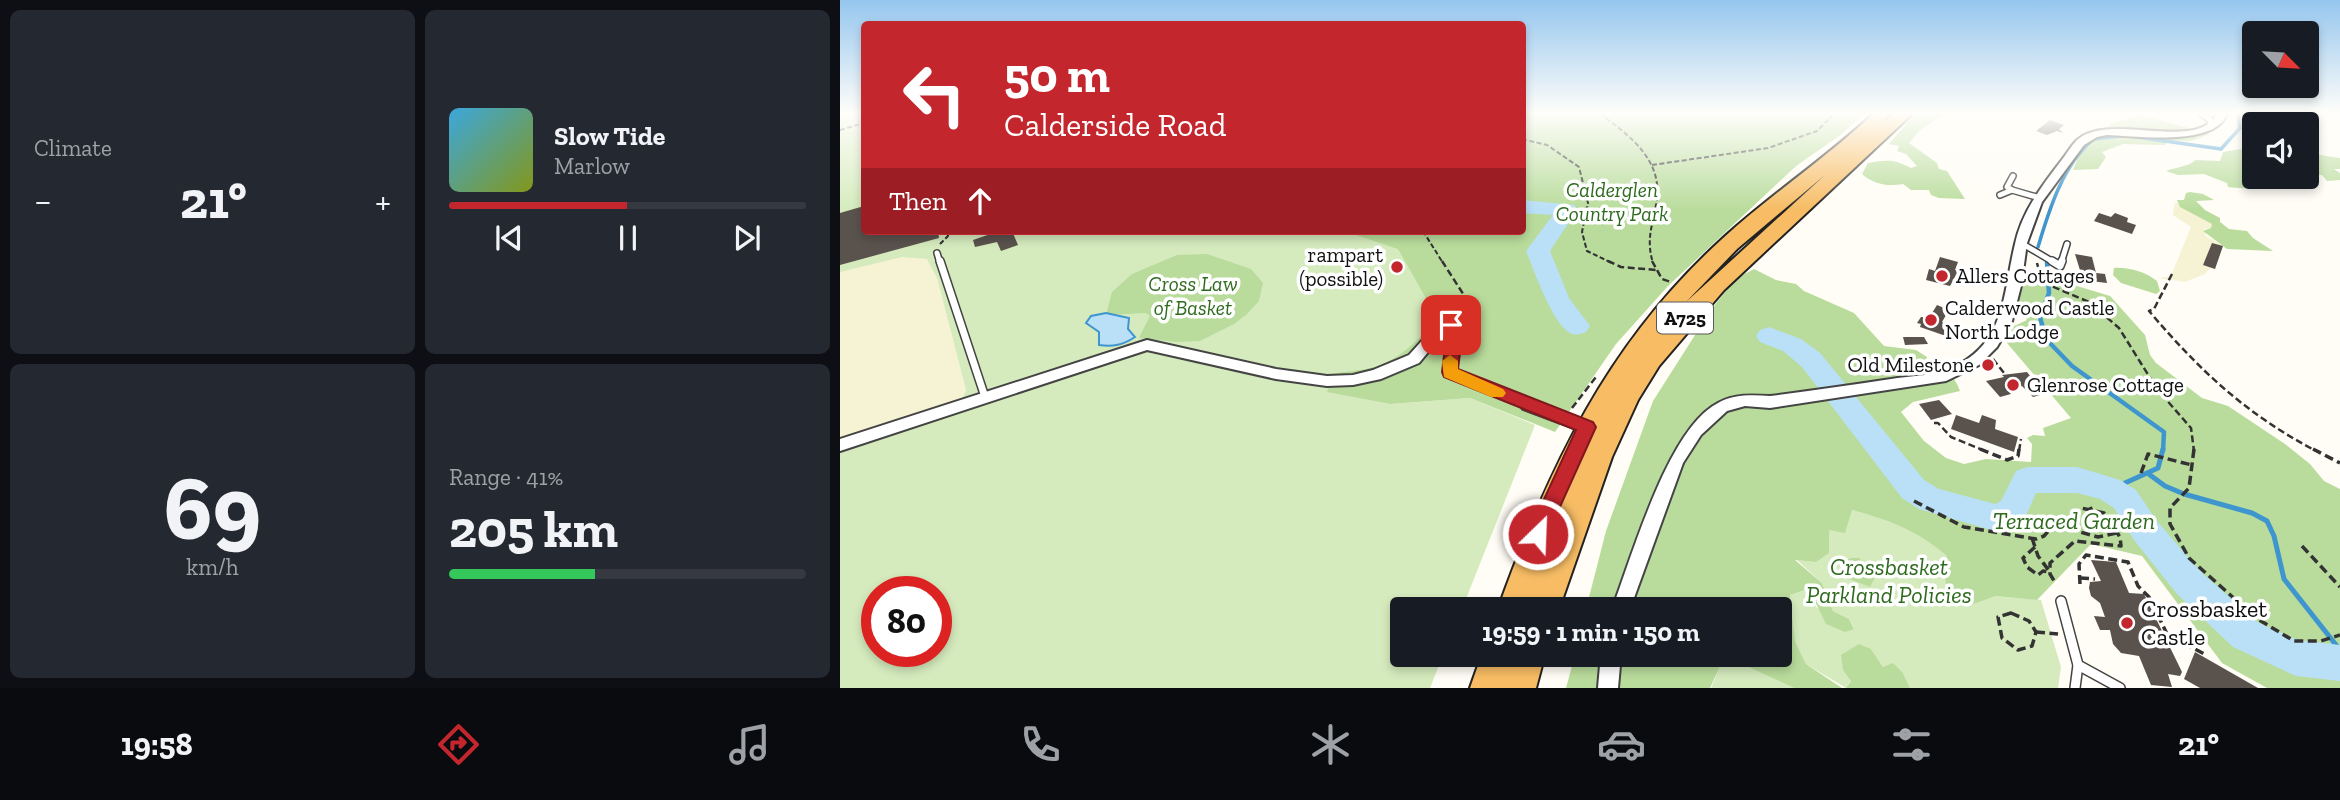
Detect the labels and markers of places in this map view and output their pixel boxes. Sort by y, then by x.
place label: rampart (possible) [1299,242,1383,291]
marker: rampart (possible) [1389,259,1405,275]
place label: Allers Cottages [1956,263,2094,288]
marker: Allers Cottages [1934,268,1950,284]
pin [1421,295,1481,355]
place label: Calderwood Castle North Lodge [1945,295,2114,344]
marker: Calderwood Castle North Lodge [1923,312,1939,328]
place label: Old Milestone [1848,352,1974,377]
marker: Old Milestone [1980,357,1996,373]
place label: Glenrose Cottage [2027,372,2184,397]
marker: Glenrose Cottage [2005,377,2021,393]
place label: Crossbasket Castle [2141,594,2267,651]
marker: Crossbasket Castle [2119,615,2135,631]

